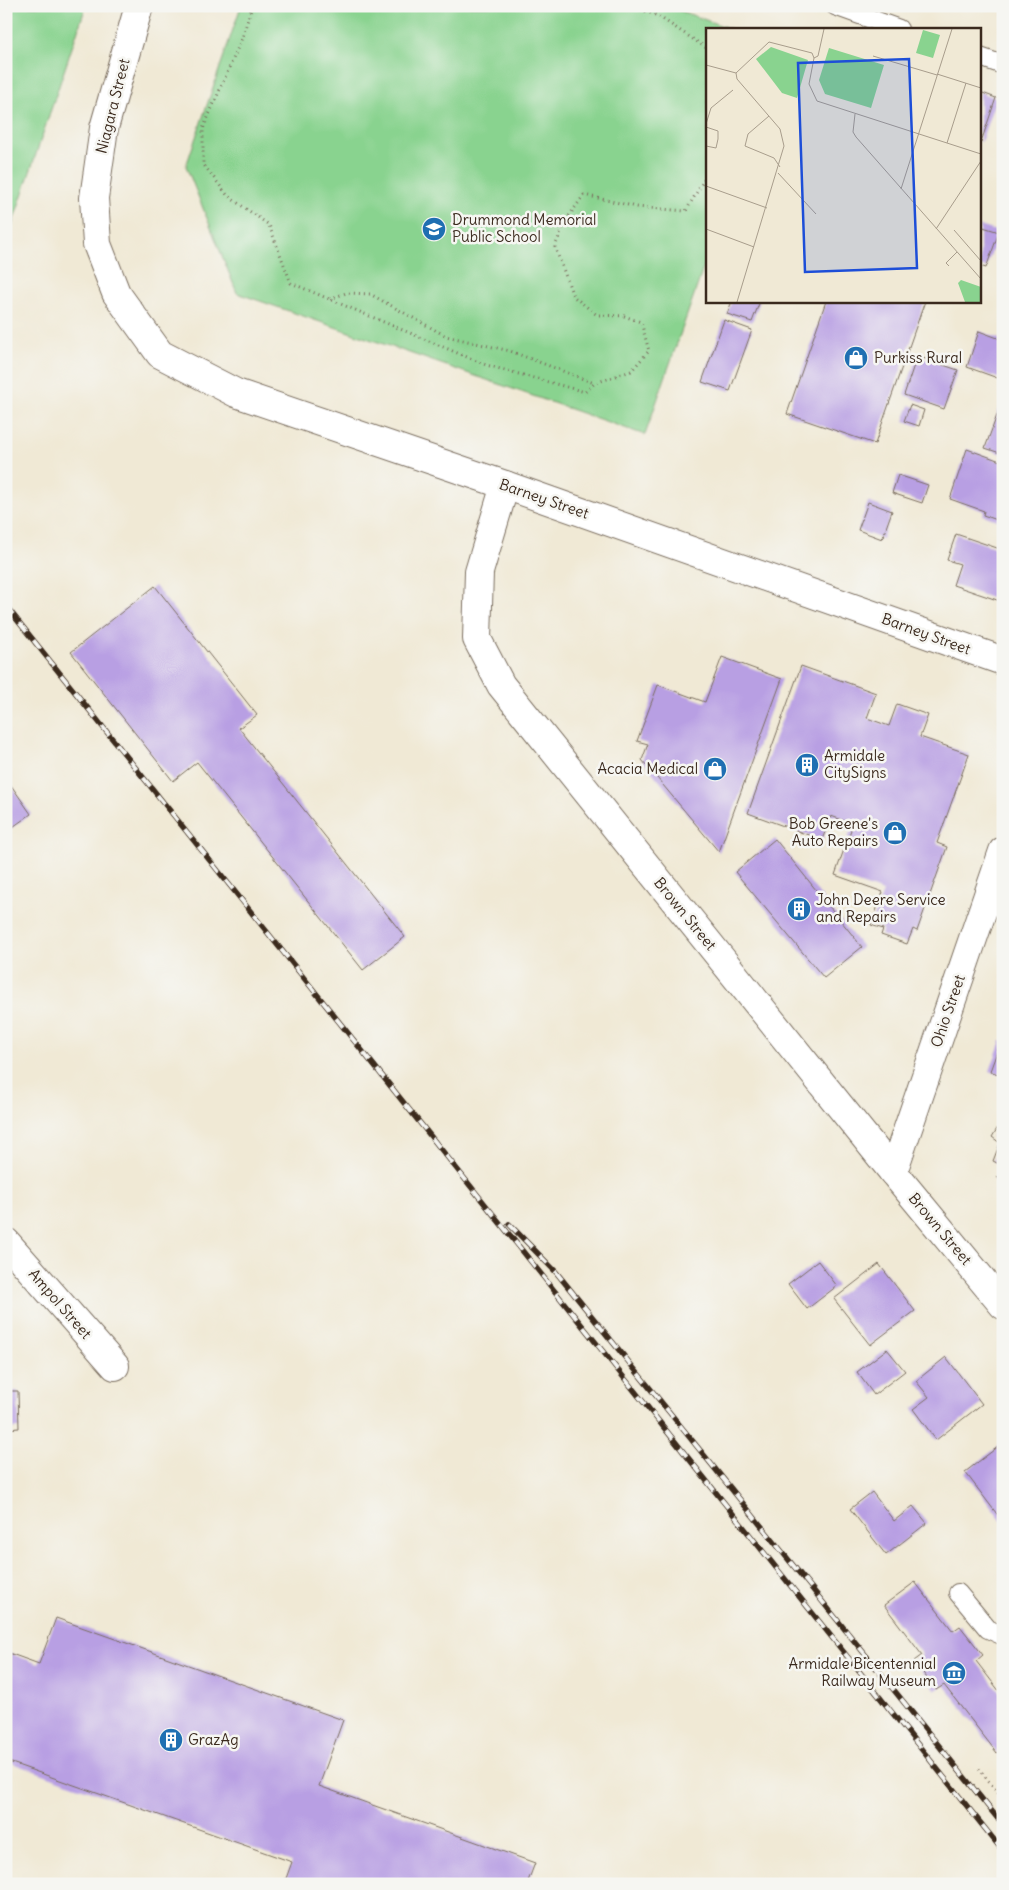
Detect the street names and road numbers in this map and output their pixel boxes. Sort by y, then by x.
street label: Niagara Street [92,56,133,155]
street label: Barney Street [497,474,591,523]
street label: Barney Street [879,609,973,658]
street label: Brown Street [650,873,721,954]
street label: Ohio Street [926,972,969,1050]
street label: Brown Street [905,1189,976,1269]
street label: Ampol Street [25,1265,96,1343]

